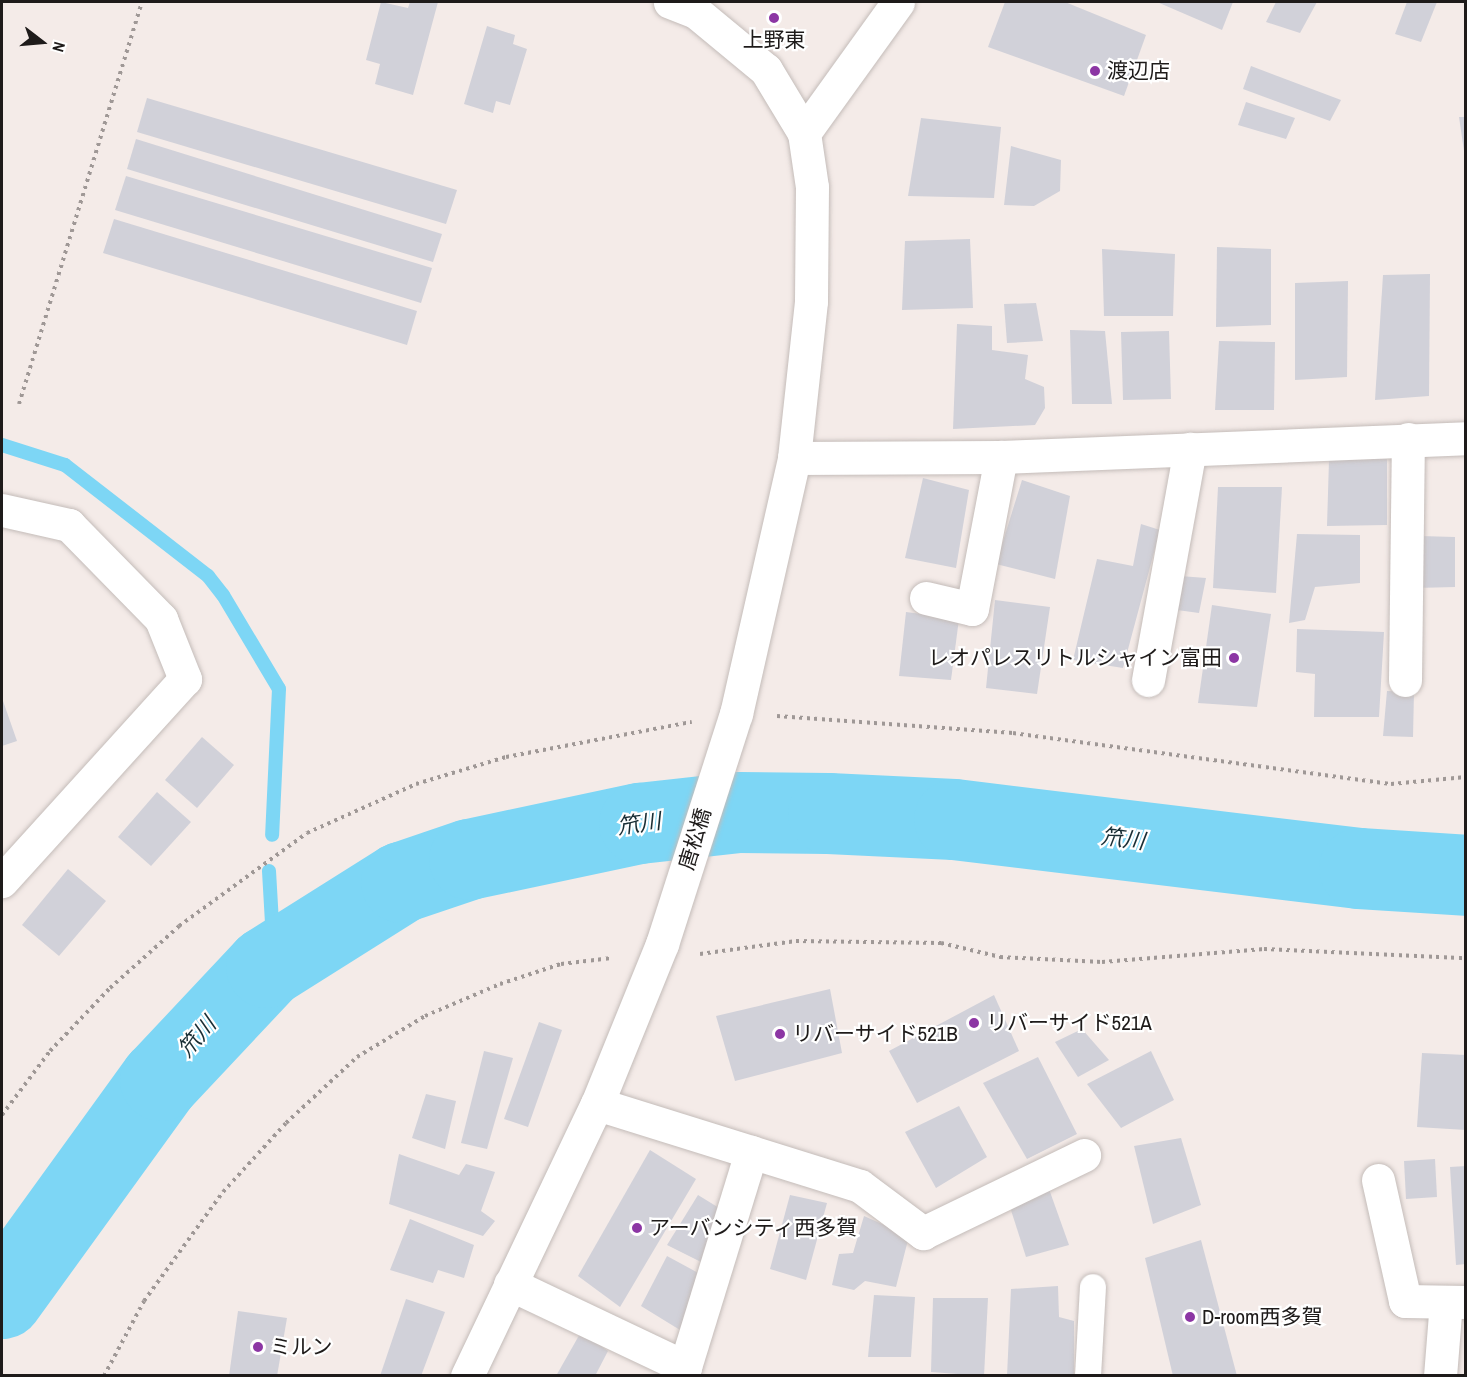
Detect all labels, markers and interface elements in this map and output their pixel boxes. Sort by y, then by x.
marker: 上野東 [767,11,781,25]
north arrow [12,12,72,72]
place label: 上野東 [743,27,805,53]
text: N [47,39,71,55]
place label: 渡辺店 [1107,58,1170,84]
marker: 渡辺店 [1088,64,1102,78]
place label: レオパレスリトルシャイン富田 [928,645,1222,671]
marker: レオパレスリトルシャイン富田 [1227,651,1241,665]
street label: 唐松橋 [674,805,716,873]
water label: 笊川 [615,808,663,840]
water label: 笊川 [1100,823,1146,855]
place label: リバーサイド521A [986,1010,1152,1036]
water label: 笊川 [173,1012,221,1062]
marker: リバーサイド521A [967,1016,981,1030]
place label: リバーサイド521B [792,1021,958,1047]
marker: リバーサイド521B [773,1027,787,1041]
place label: アーバンシティ西多賀 [649,1215,858,1241]
marker: アーバンシティ西多賀 [630,1221,644,1235]
place label: D-room西多賀 [1202,1304,1322,1330]
marker: D-room西多賀 [1183,1310,1197,1324]
place label: ミルン [270,1334,333,1360]
marker: ミルン [251,1340,265,1354]

